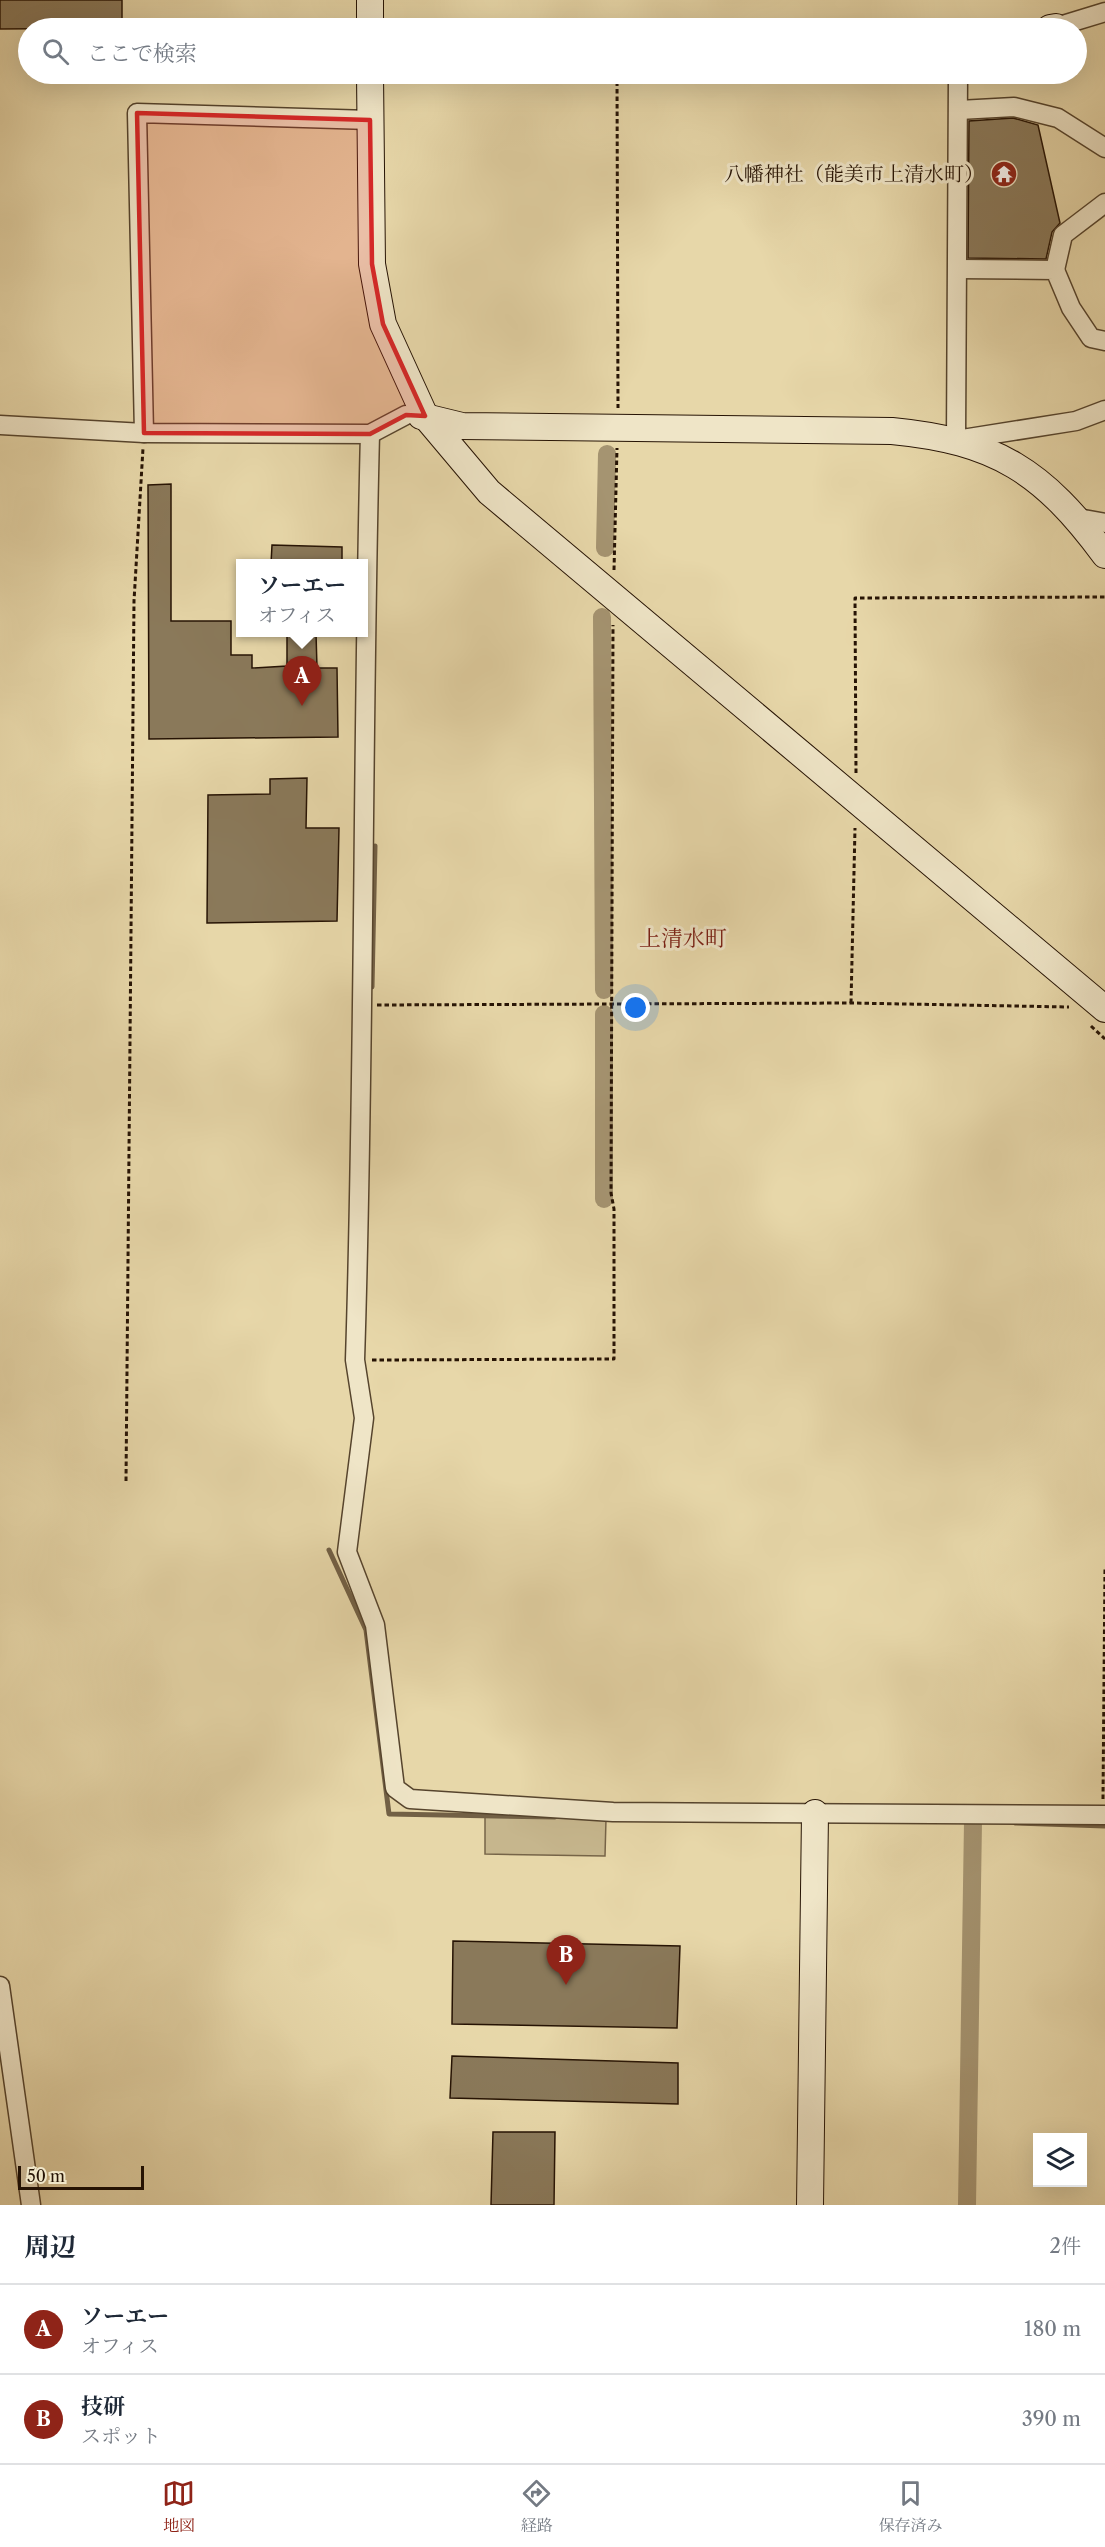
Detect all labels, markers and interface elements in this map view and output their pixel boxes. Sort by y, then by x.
search box [18,18,1087,84]
icon: search [39,35,72,68]
text: ここで検索 [87,40,197,67]
temple icon: 八幡神社（能美市上清水町） [989,159,1019,189]
place label: 八幡神社（能美市上清水町） [724,162,984,186]
popup [236,559,368,637]
text: ソーエー [258,572,346,599]
text: オフィス [258,603,336,627]
pin: A [282,656,322,706]
district label: 上清水町 [639,925,727,952]
your location [621,993,650,1022]
pin: B [546,1936,586,1985]
map controls [1033,2133,1087,2187]
button: layers [1033,2133,1087,2187]
scale bar [18,2163,144,2190]
text: 50 m [27,2166,65,2186]
text: 周辺 [24,2231,76,2263]
text: 2件 [1050,2234,1081,2258]
text: ソーエー [81,2303,169,2330]
text: A [36,2317,51,2341]
text: 180 m [1024,2317,1081,2341]
text: オフィス [81,2334,159,2358]
text: 技研 [81,2393,125,2420]
text: B [36,2407,51,2431]
text: 390 m [1022,2407,1081,2431]
text: スポット [81,2424,161,2448]
tab: 地図 [162,2477,195,2536]
tab: 経路 [520,2477,553,2536]
tab: 保存済み [878,2477,942,2536]

